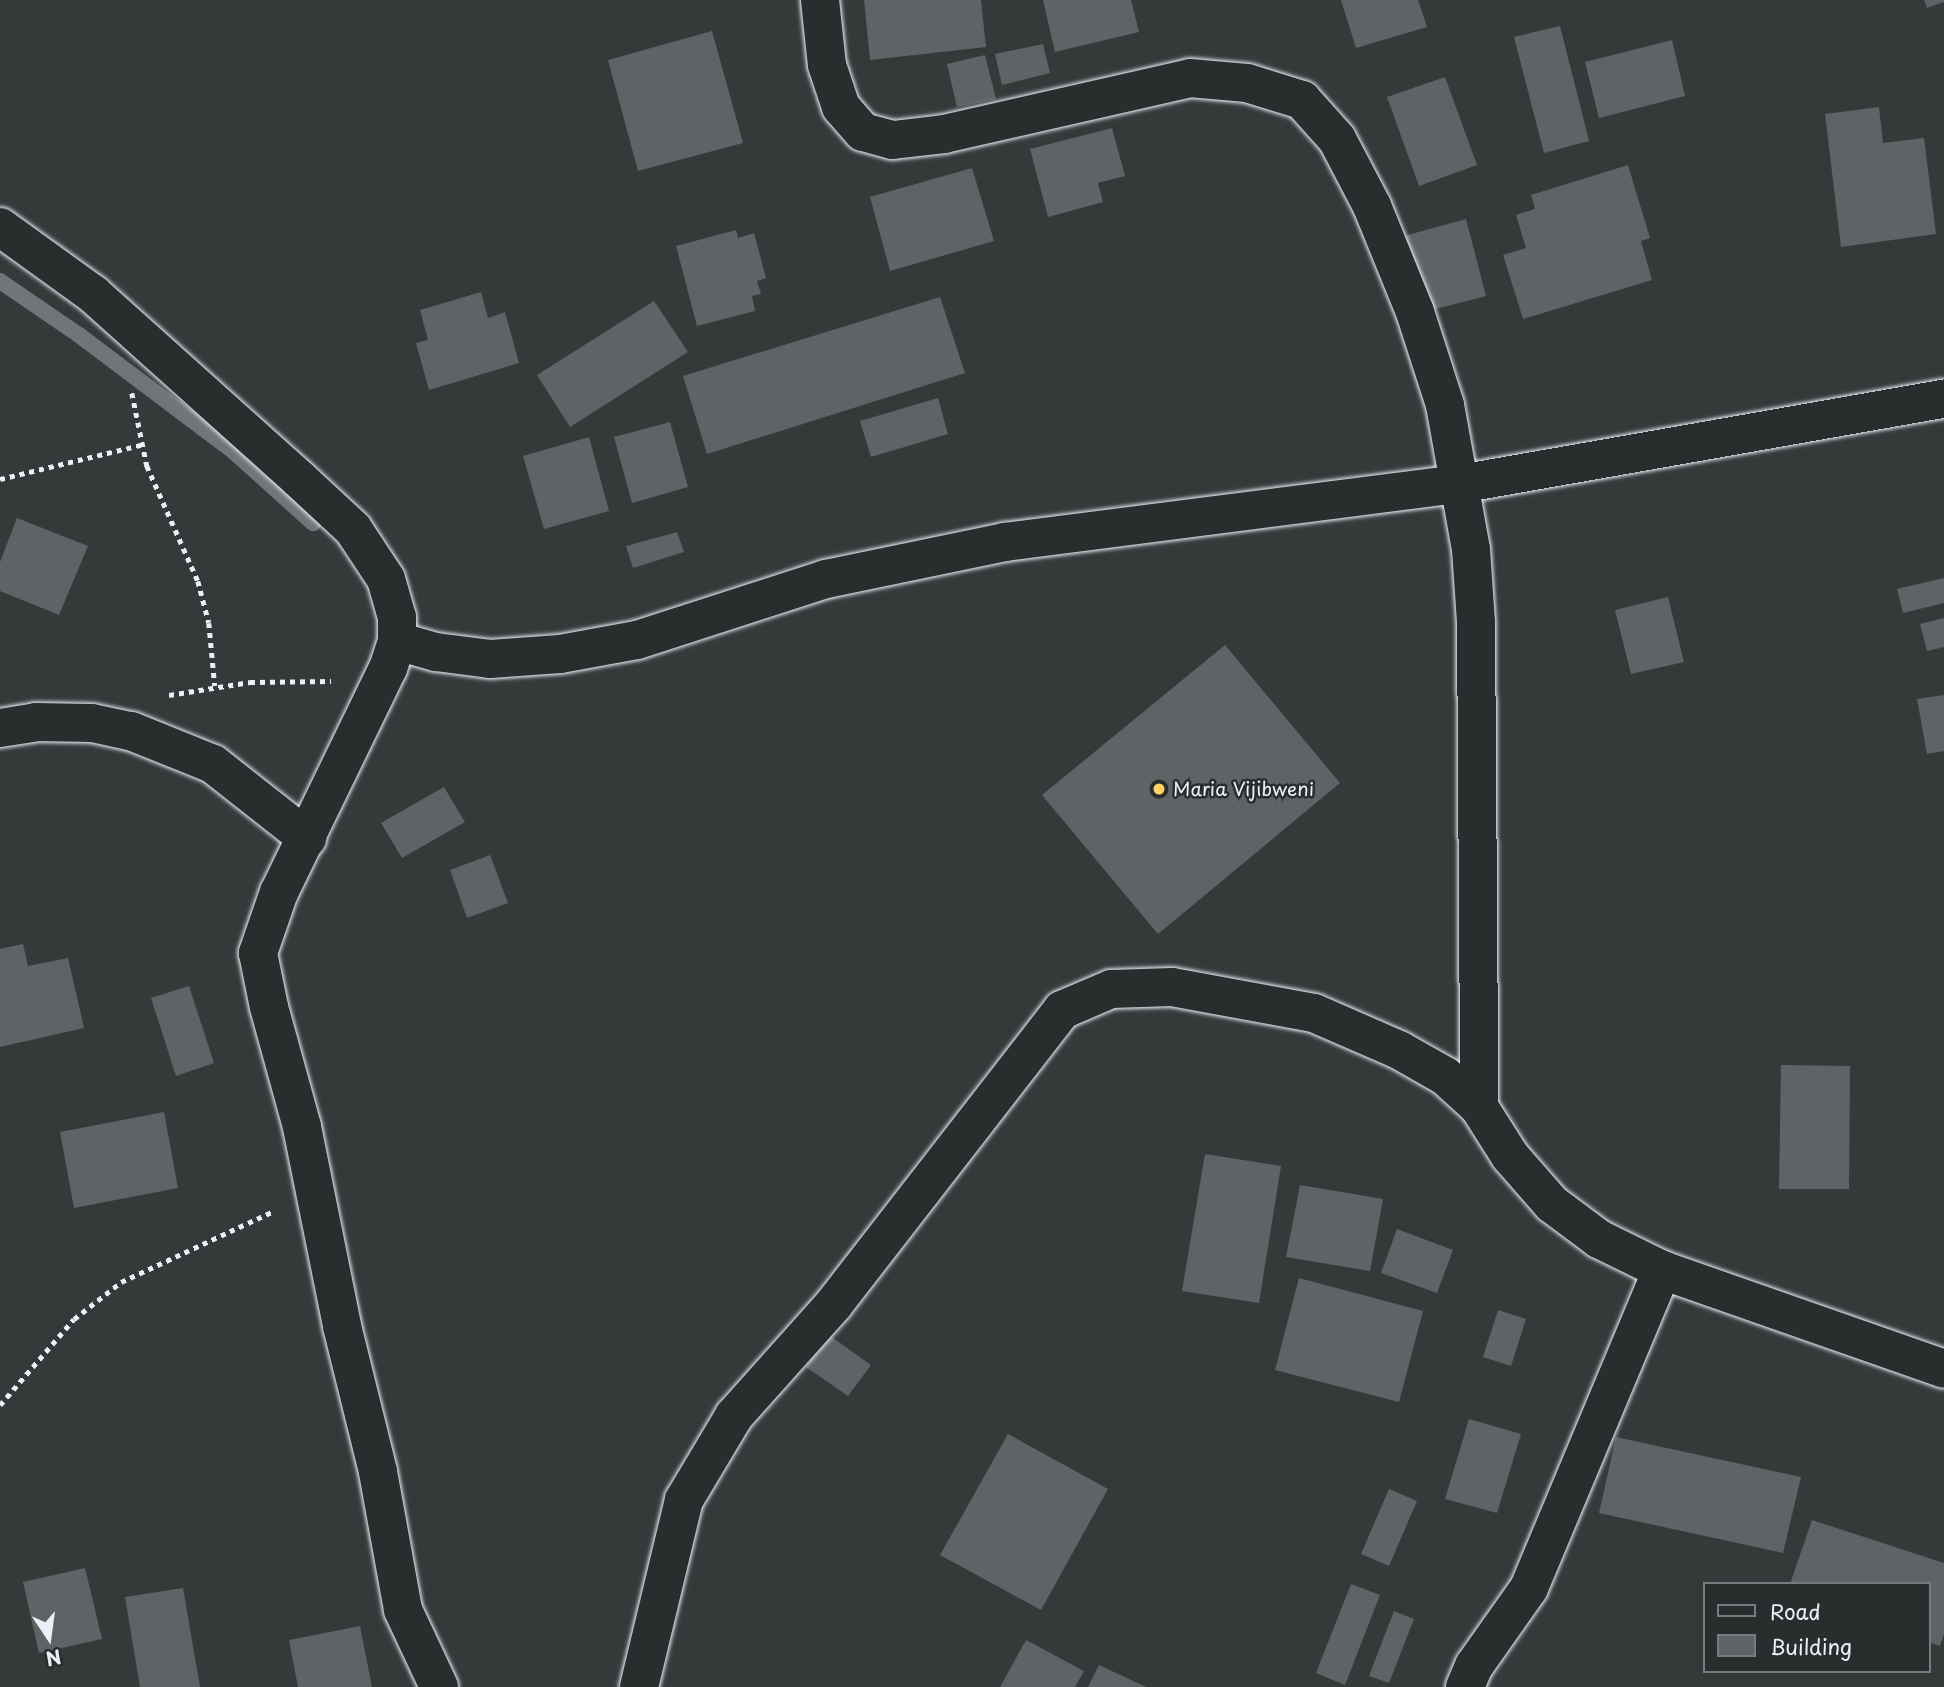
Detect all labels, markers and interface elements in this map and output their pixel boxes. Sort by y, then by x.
place label: Maria Vijibweni [1173,778,1315,800]
marker: Maria Vijibweni [1151,781,1167,797]
legend [1702,1582,1930,1673]
text: Road [1770,1595,1821,1627]
north arrow [14,1603,84,1673]
text: Building [1770,1630,1852,1662]
text: N [43,1643,64,1674]

